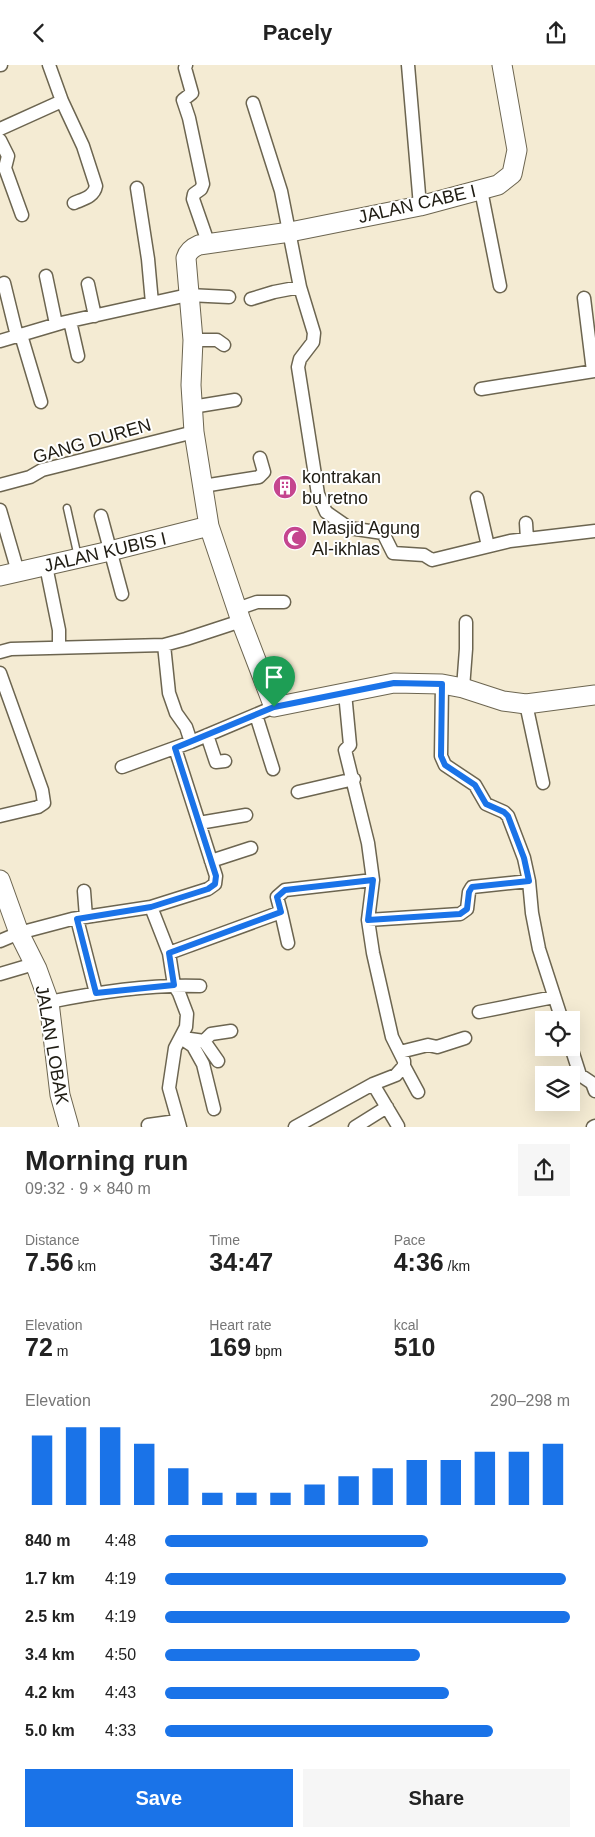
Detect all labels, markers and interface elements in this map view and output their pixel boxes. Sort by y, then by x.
icon: back [25,19,53,47]
icon: share [542,19,570,47]
text: Pacely [263,20,332,45]
street label: JALAN CABE I [356,181,478,227]
street label: GANG DUREN [31,415,153,467]
place label: kontrakan bu retno [302,467,381,508]
building icon: kontrakan bu retno [272,474,298,500]
place label: Masjid Agung Al-ikhlas [312,518,420,559]
mosque icon: Masjid Agung Al-ikhlas [282,525,308,551]
street label: JALAN KUBIS I [42,528,168,576]
pin [253,656,295,707]
icon: arrive [260,663,288,691]
street label: JALAN LOBAK [32,984,72,1106]
map controls [535,1011,580,1111]
button: locate [535,1011,580,1056]
button: layers [535,1066,580,1111]
button: share [518,1144,570,1196]
text: Morning run [25,1145,188,1176]
text: 09:32 · 9 × 840 m [25,1180,151,1197]
text: Distance [25,1232,79,1248]
text: Time [209,1232,240,1248]
text: Pace [394,1232,426,1248]
text: 7.56 [25,1248,74,1276]
text: 34:47 [209,1248,273,1276]
text: 4:36 [394,1248,444,1276]
text: km [74,1258,96,1274]
text: /km [444,1258,470,1274]
text: Elevation [25,1317,83,1333]
text: Heart rate [209,1317,272,1333]
text: kcal [394,1317,419,1333]
text: 72 [25,1333,53,1361]
text: 169 [209,1333,251,1361]
text: 510 [394,1333,435,1361]
text: m [53,1343,68,1359]
text: bpm [251,1343,282,1359]
text: Elevation [25,1392,91,1409]
text: 290–298 m [490,1392,570,1409]
text: 840 m [25,1532,70,1549]
text: 4:48 [105,1532,136,1549]
text: 1.7 km [25,1570,75,1587]
text: 4:19 [105,1570,136,1587]
text: 2.5 km [25,1608,75,1625]
text: 4:19 [105,1608,136,1625]
text: 3.4 km [25,1646,75,1663]
text: 4:50 [105,1646,136,1663]
text: 4.2 km [25,1684,75,1701]
text: 4:43 [105,1684,136,1701]
text: 5.0 km [25,1722,75,1739]
text: 4:33 [105,1722,136,1739]
button: Save [25,1769,293,1827]
button: Share [303,1769,570,1827]

